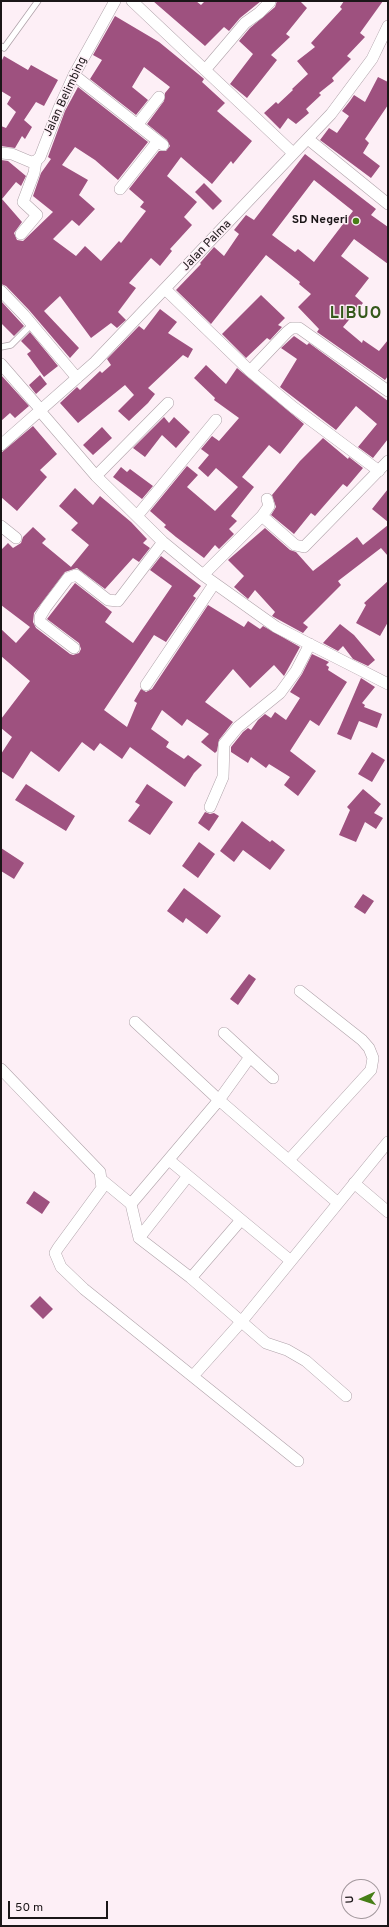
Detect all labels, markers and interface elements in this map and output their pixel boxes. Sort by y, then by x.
street label: Jalan Belimbing [41,55,91,139]
place label: SD Negeri [292,214,348,228]
marker: SD Negeri [351,216,361,226]
street label: Jalan Palma [179,217,235,275]
district label: LIBUO [330,305,382,325]
north arrow [341,1879,381,1919]
scale bar [10,1893,110,1919]
text: U [343,1895,357,1904]
text: 50 m [15,1900,43,1916]

